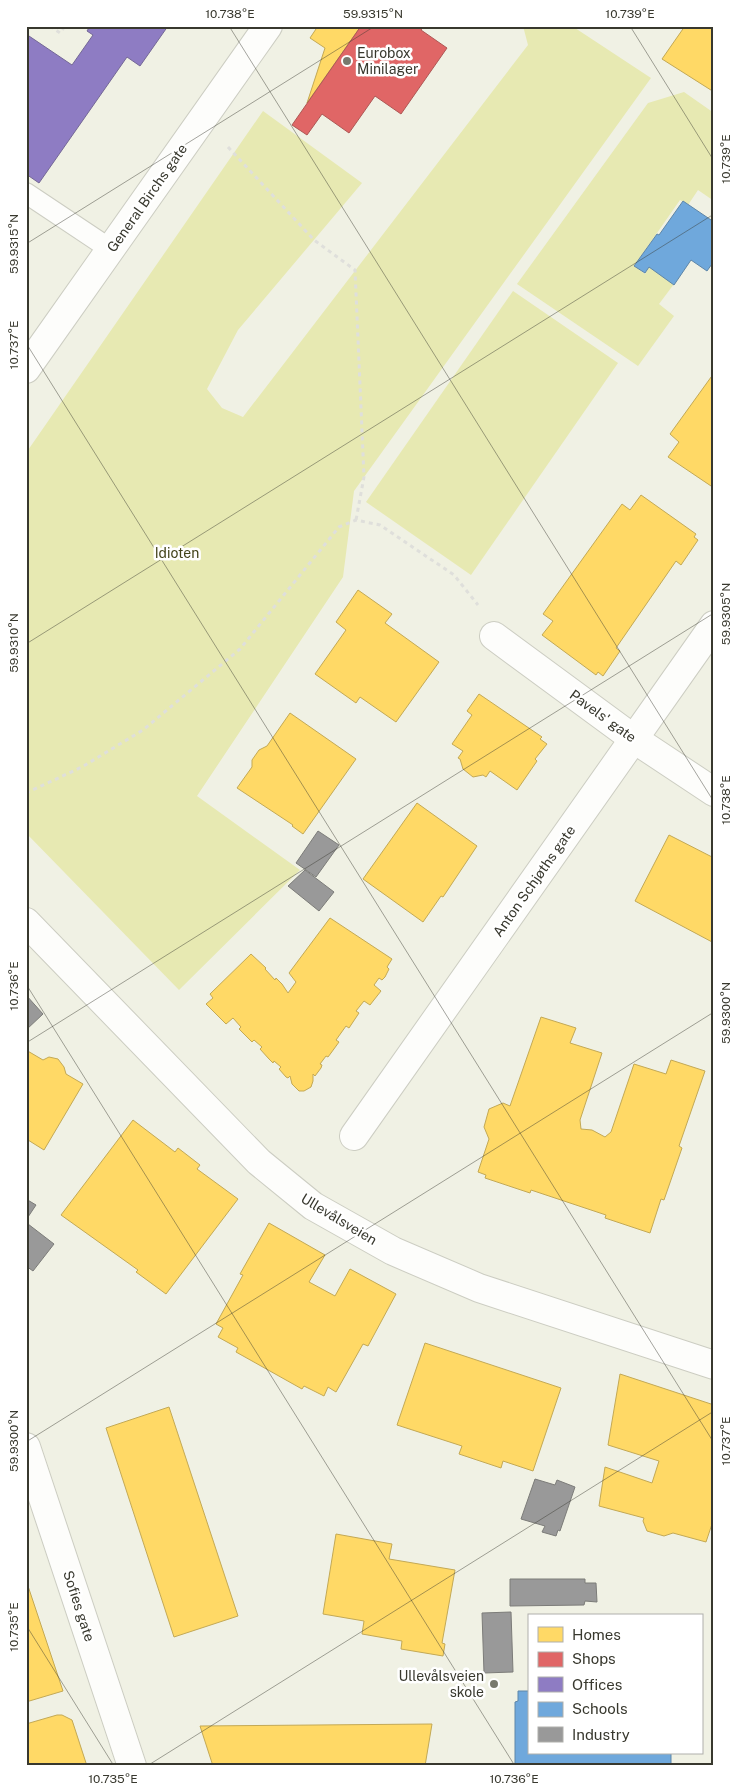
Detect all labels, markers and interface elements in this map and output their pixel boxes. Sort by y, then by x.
text: 10.738°E [205,7,255,21]
text: 59.9315°N [343,7,403,21]
text: 10.739°E [605,7,655,21]
place label: Eurobox Minilager [357,45,418,77]
marker: Eurobox Minilager [341,55,353,67]
text: 10.739°E [719,134,733,184]
street label: General Birchs gate [104,141,190,255]
text: 59.9315°N [7,214,21,274]
text: 10.737°E [7,321,21,369]
park label: Idioten [155,545,199,561]
text: 59.9305°N [719,583,733,645]
text: 59.9310°N [7,613,21,673]
street label: Pavels' gate [567,687,639,745]
text: 10.738°E [719,775,733,825]
street label: Anton Schjøths gate [490,822,578,940]
text: 10.736°E [7,961,21,1011]
text: 59.9300°N [719,982,733,1044]
street label: Ullevålsveien [298,1190,380,1248]
text: 59.9300°N [7,1410,21,1472]
text: 10.737°E [719,1417,733,1465]
street label: Sofies gate [60,1569,98,1643]
text: 10.735°E [7,1602,21,1652]
legend [528,1614,702,1754]
text: Homes [572,1626,621,1643]
text: Shops [572,1650,616,1667]
place label: Ullevålsveien skole [398,1668,484,1700]
text: Offices [572,1676,622,1693]
marker: Ullevålsveien skole [488,1678,500,1690]
text: Schools [572,1700,628,1717]
text: Industry [572,1726,630,1743]
text: 10.735°E [88,1772,138,1786]
text: 10.736°E [489,1772,539,1786]

